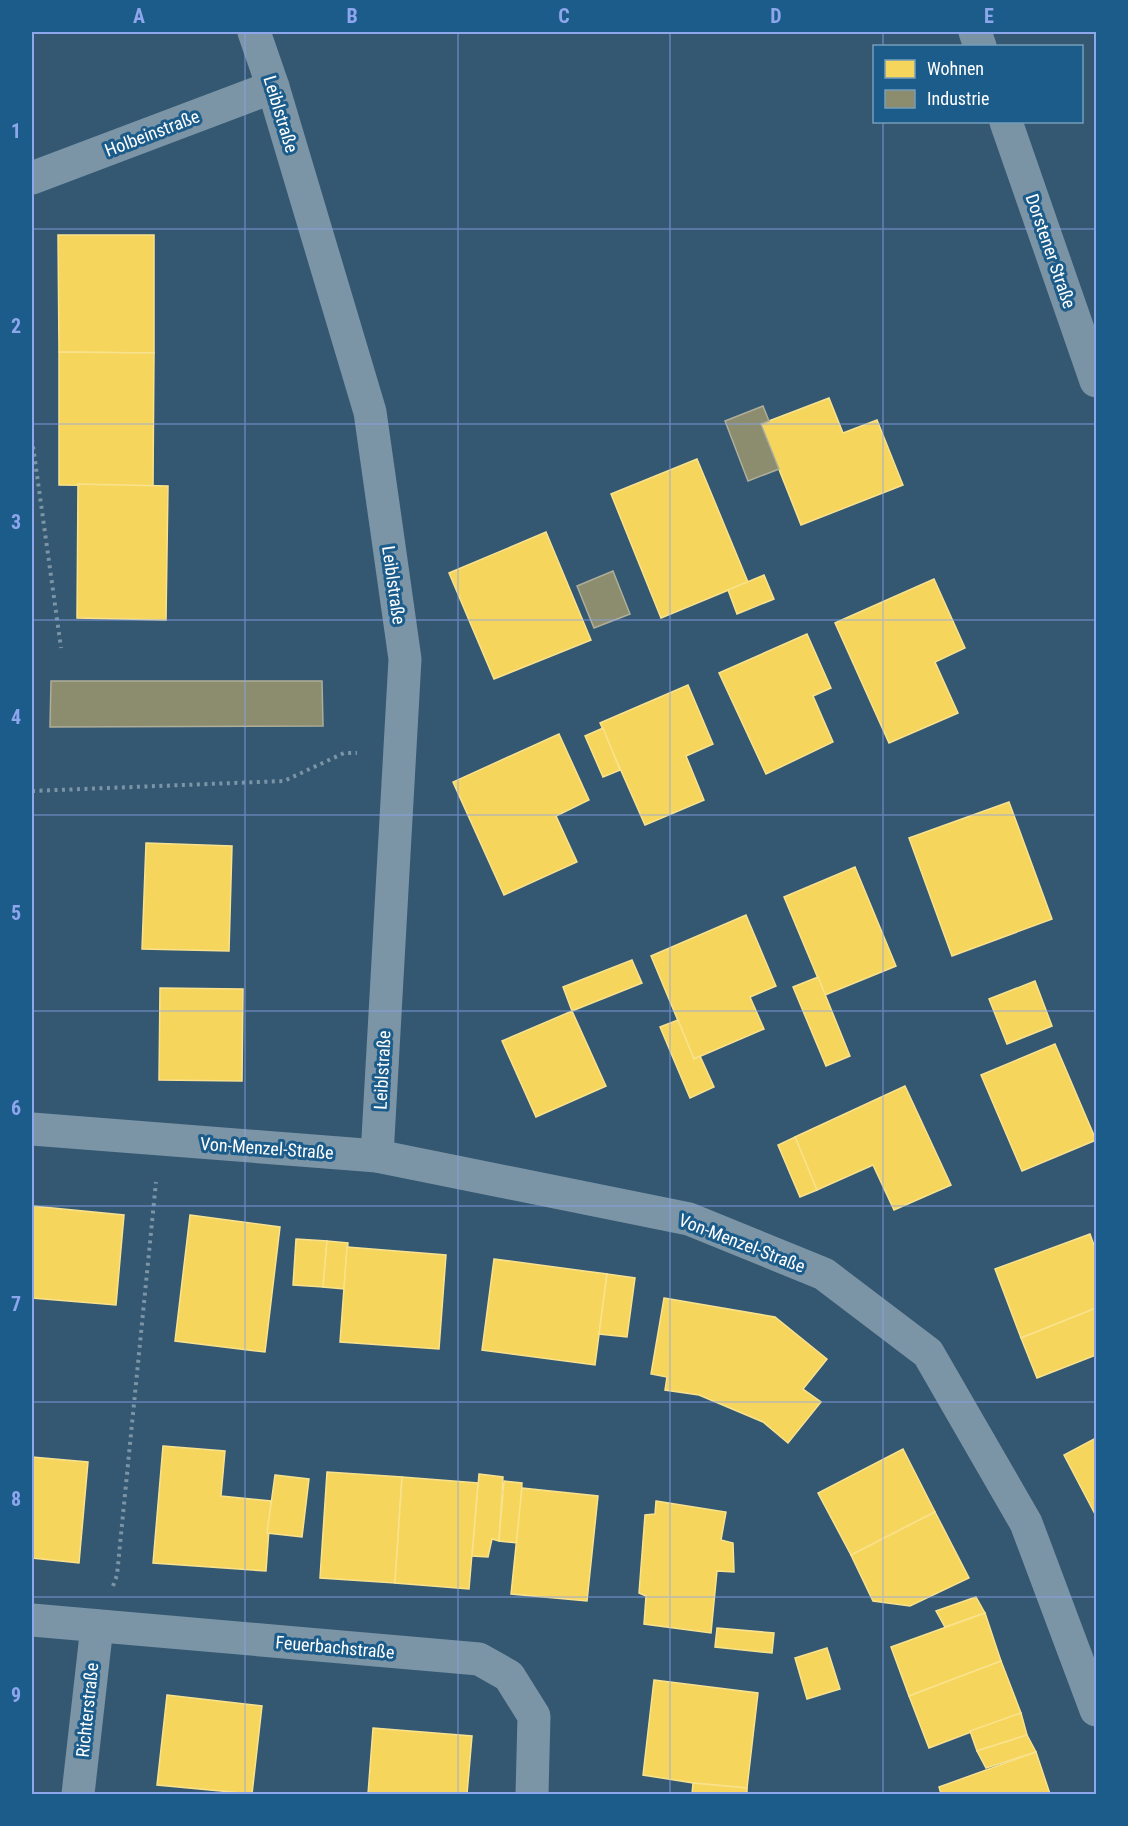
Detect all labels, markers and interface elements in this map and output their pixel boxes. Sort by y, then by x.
text: A [133,4,145,28]
text: B [346,4,358,28]
text: C [558,4,570,28]
text: D [770,4,782,28]
text: E [984,4,994,28]
legend [873,45,1083,123]
text: Wohnen [927,58,984,79]
street label: Leiblstraße [259,73,303,155]
text: Industrie [927,88,989,109]
street label: Holbeinstraße [102,105,202,161]
text: 1 [11,119,21,143]
street label: Dorstener Straße [1022,191,1080,311]
text: 2 [11,314,21,338]
text: 3 [11,510,21,534]
street label: Leiblstraße [378,544,410,626]
text: 4 [11,705,21,729]
text: 5 [11,901,21,925]
street label: Leiblstraße [369,1030,395,1110]
text: 6 [11,1096,21,1120]
street label: Von-Menzel-Straße [200,1133,334,1163]
street label: Von-Menzel-Straße [676,1209,808,1277]
text: 7 [11,1292,21,1316]
text: 8 [11,1487,21,1511]
street label: Feuerbachstraße [275,1631,395,1663]
street label: Richterstraße [72,1662,102,1758]
text: 9 [11,1683,21,1707]

